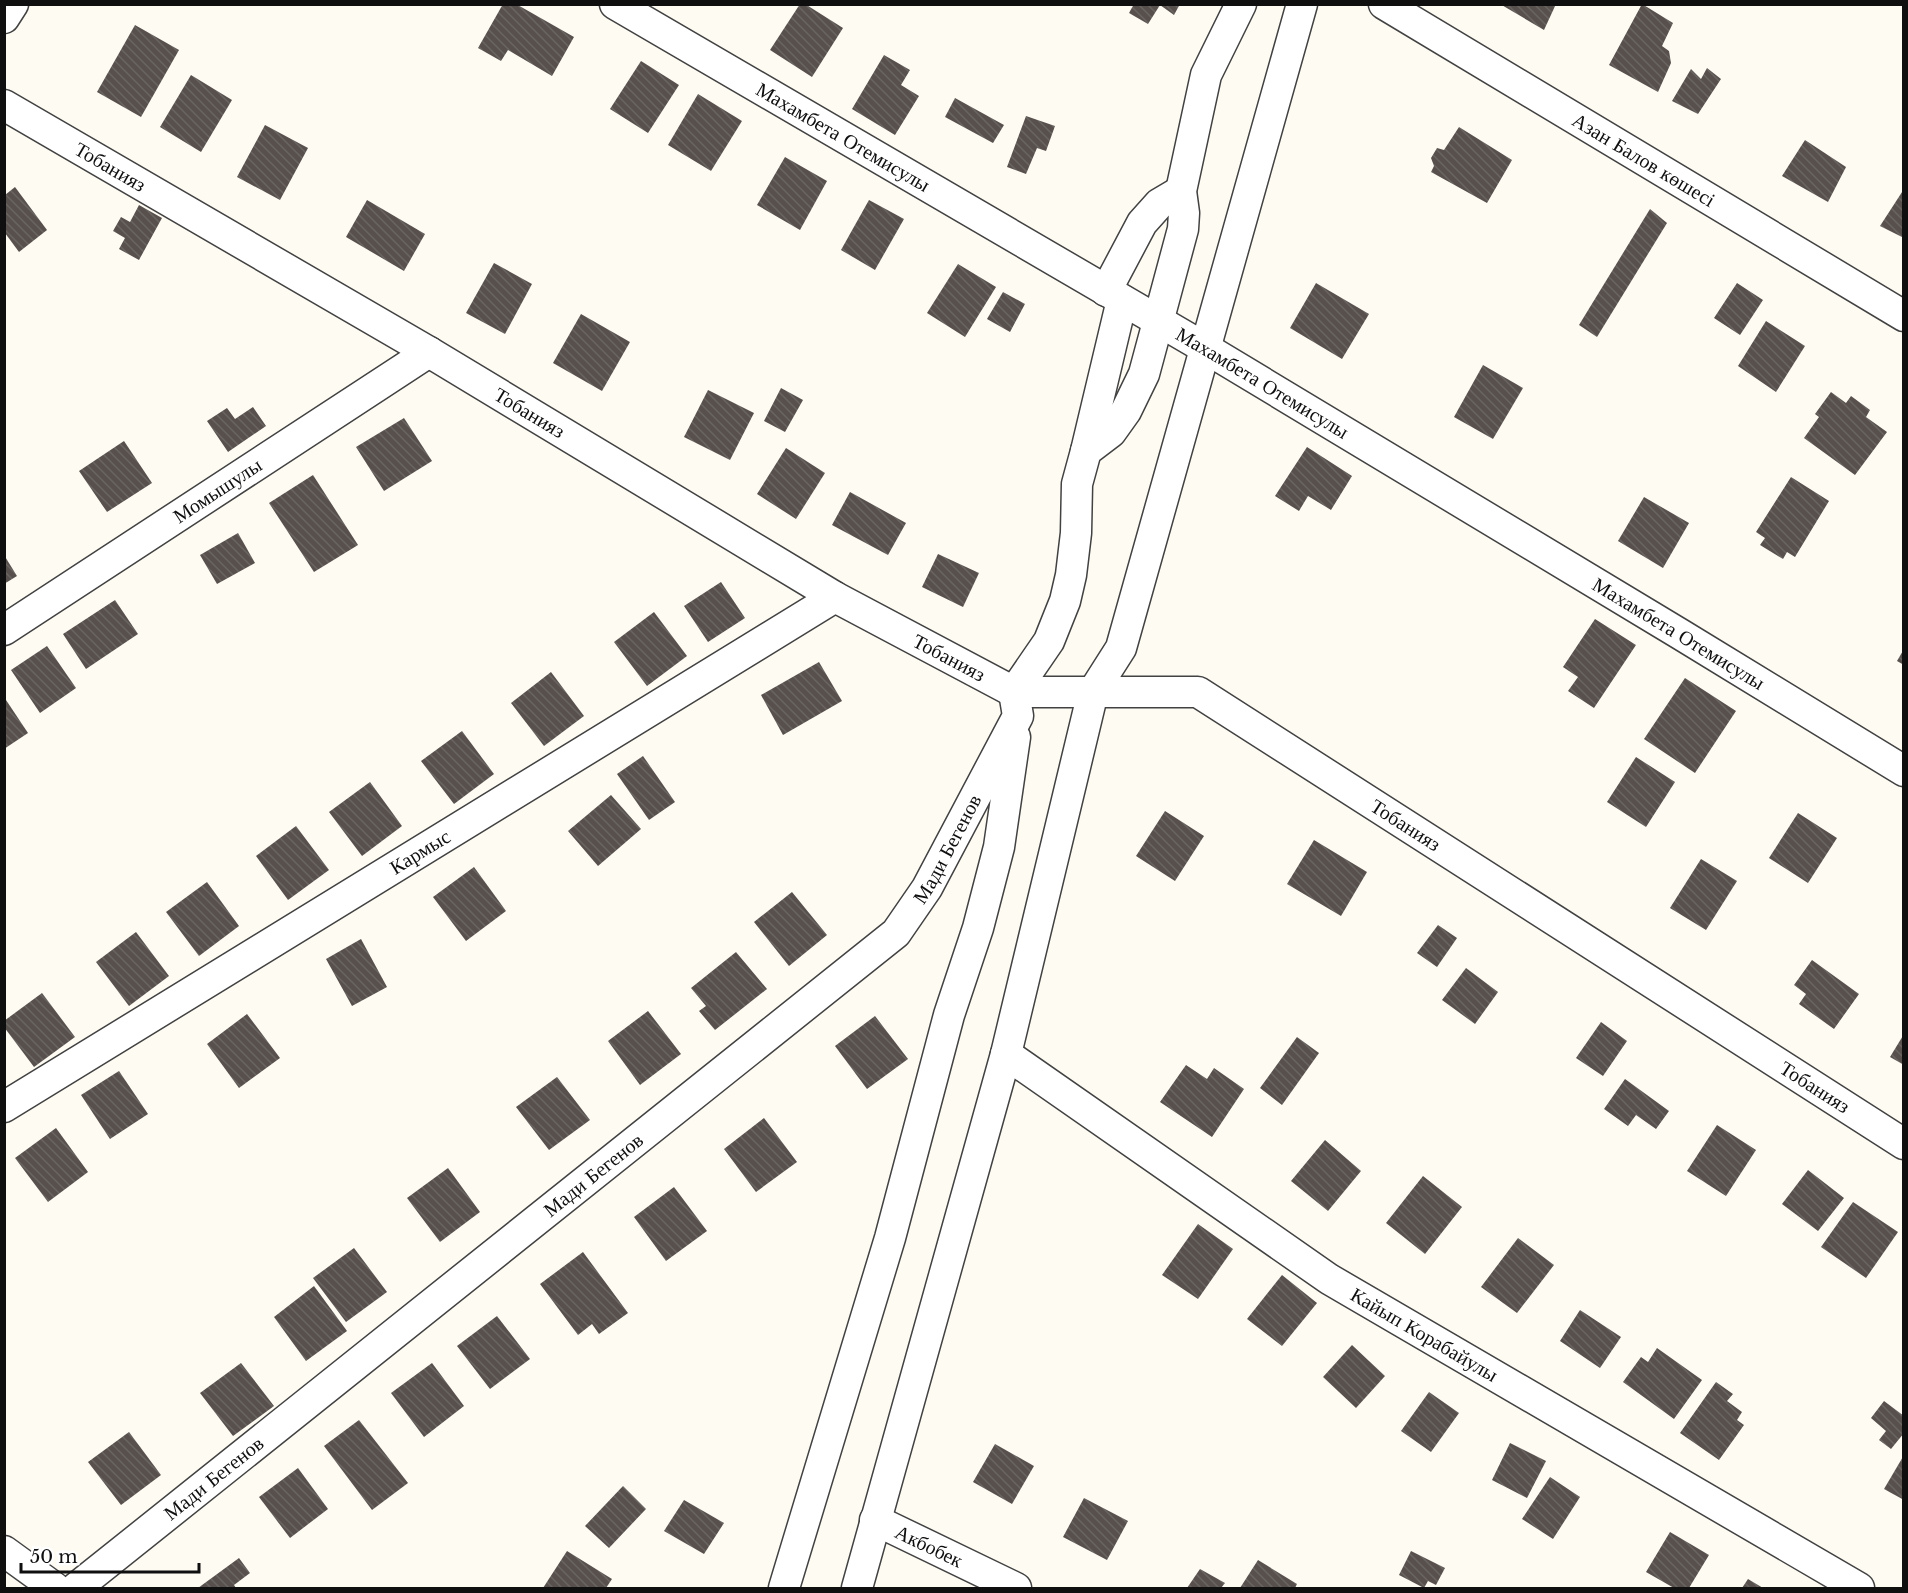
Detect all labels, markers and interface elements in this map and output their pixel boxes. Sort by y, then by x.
street label: Махамбета Отемисулы [752,77,934,197]
street label: Азан Балов көшесі [1568,108,1720,212]
street label: Тобанияз [70,137,150,197]
street label: Махамбета Отемисулы [1172,322,1353,444]
street label: Тобанияз [490,382,569,443]
street label: Момышулы [169,453,266,528]
street label: Махамбета Отемисулы [1588,572,1769,695]
street label: Тобанияз [909,629,989,687]
street label: Мади Бегенов [908,790,986,908]
street label: Тобанияз [1366,794,1445,856]
street label: Кармыс [385,824,455,879]
street label: Тобанияз [1776,1056,1855,1118]
street label: Мади Бегенов [539,1128,648,1222]
street label: Кайып Корабайулы [1347,1282,1502,1387]
street label: Мади Бегенов [159,1431,268,1525]
street label: Акбобек [891,1520,967,1573]
scale bar [21,1536,200,1574]
text: 50 m [30,1546,78,1568]

